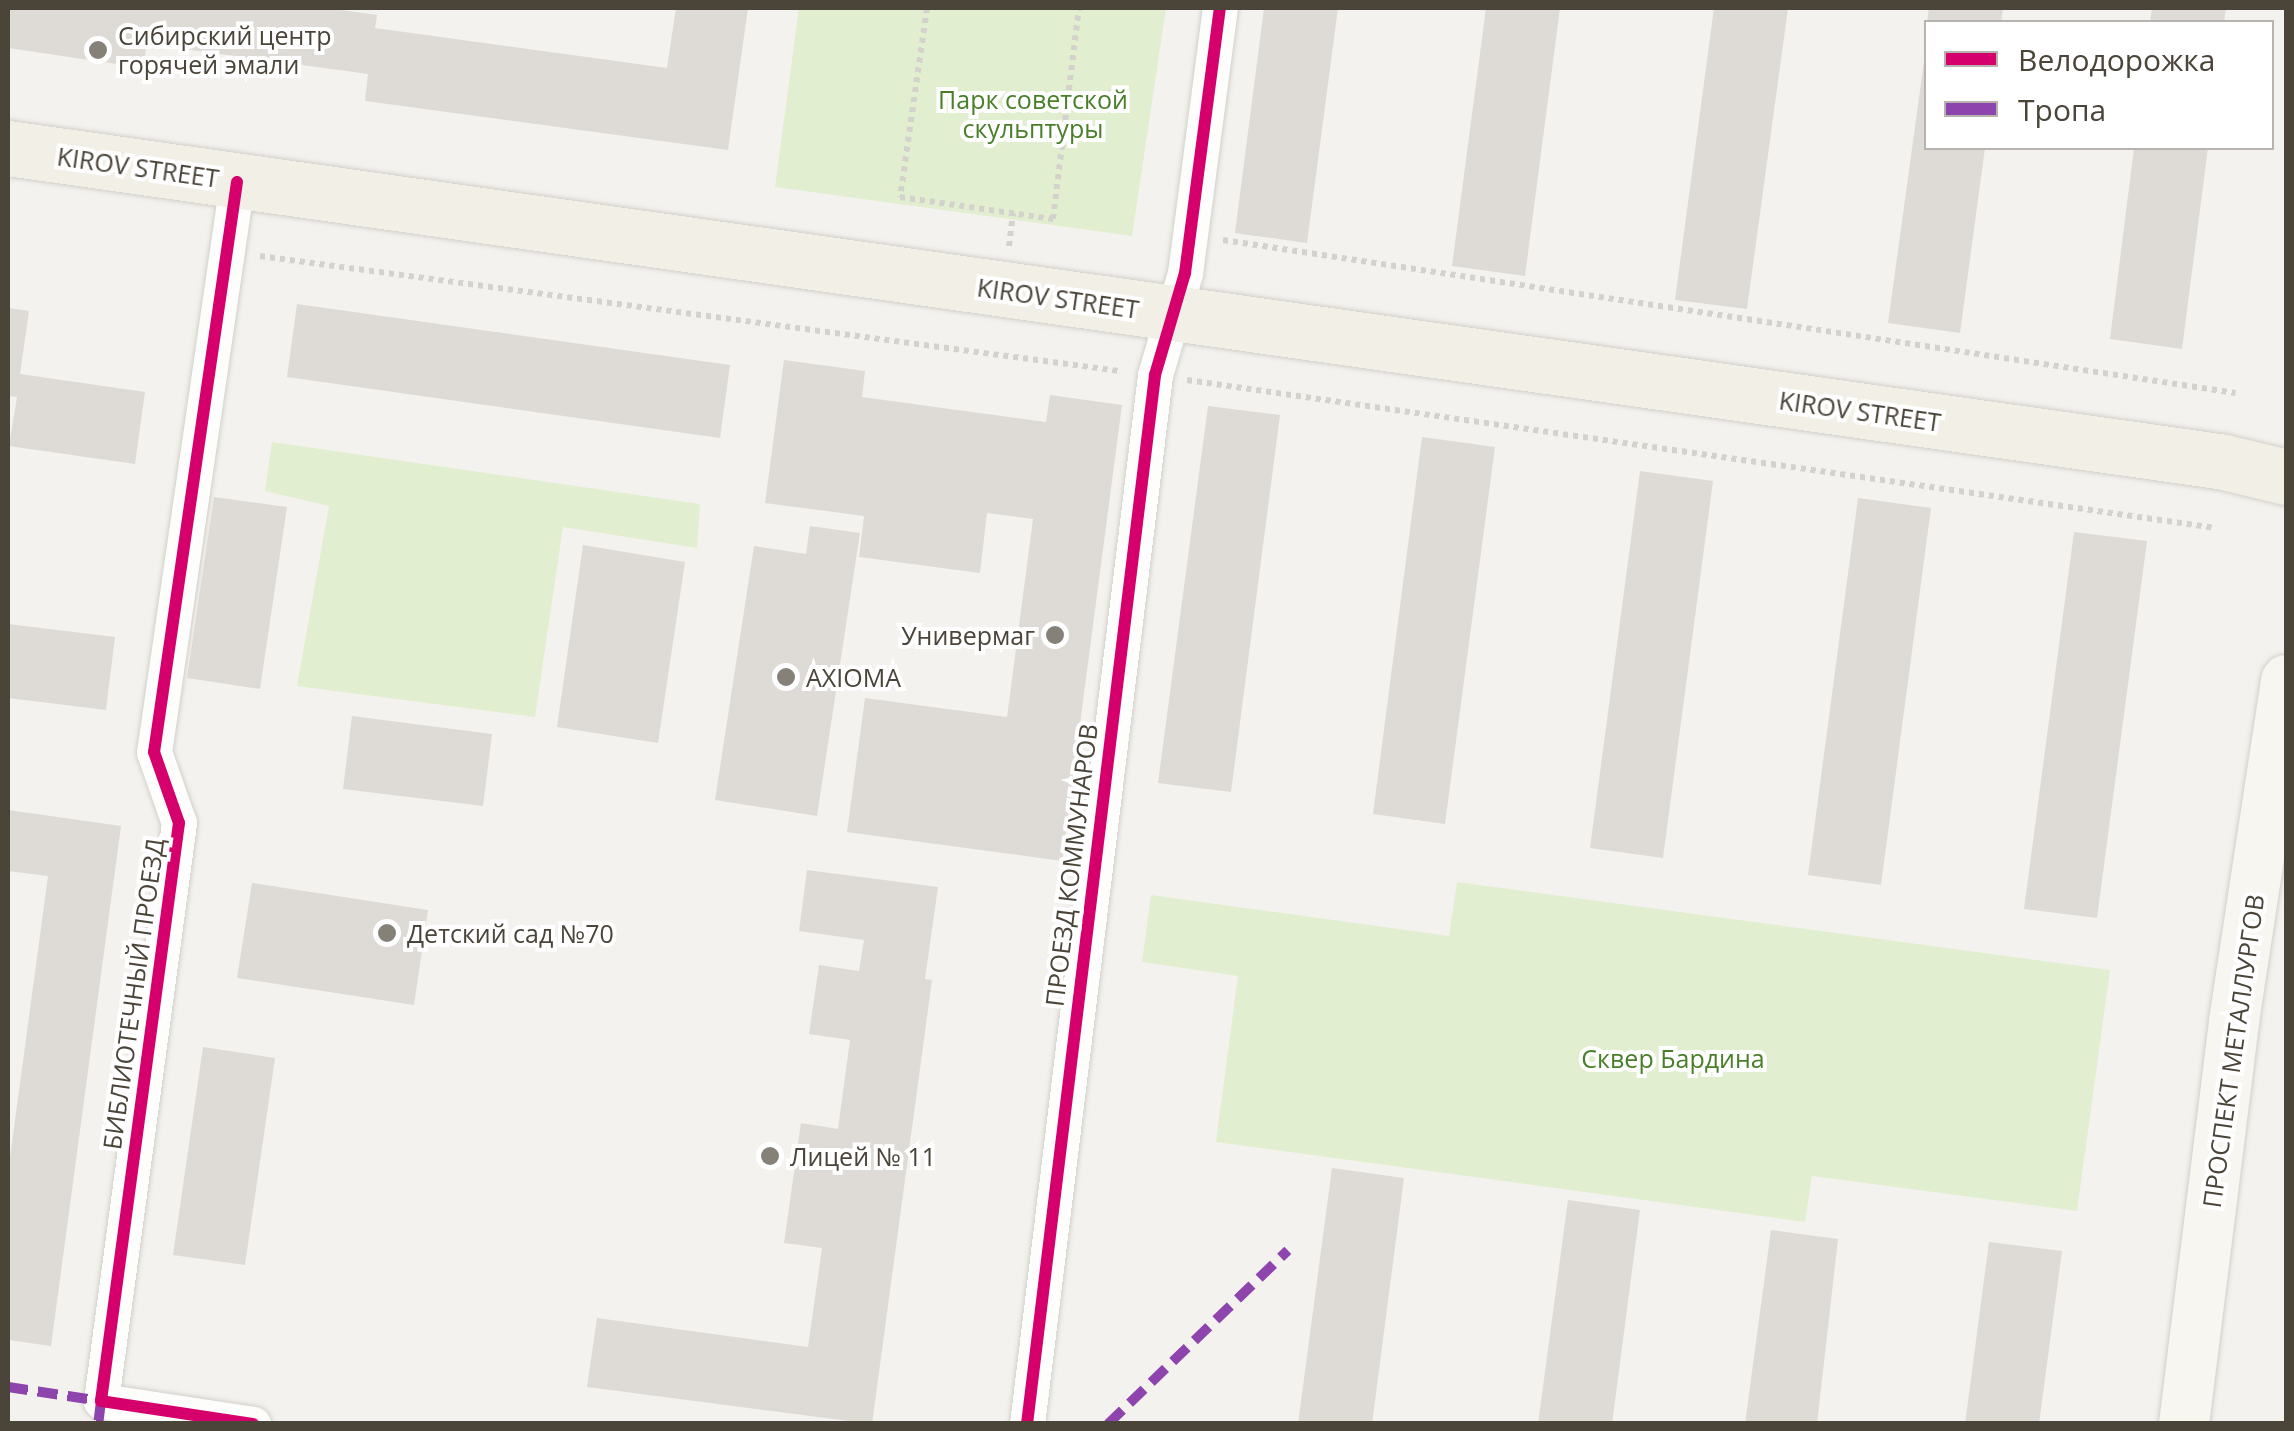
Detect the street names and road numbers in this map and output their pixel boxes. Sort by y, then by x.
street label: KIROV STREET [55,141,221,193]
street label: KIROV STREET [975,272,1141,324]
street label: KIROV STREET [1777,385,1943,437]
street label: ПРОЕЗД КОММУНАРОВ [1039,722,1103,1008]
street label: БИБЛИОТЕЧНЫЙ ПРОЕЗД [96,836,170,1152]
street label: ПРОСПЕКТ МЕТАЛЛУРГОВ [2196,892,2270,1210]

